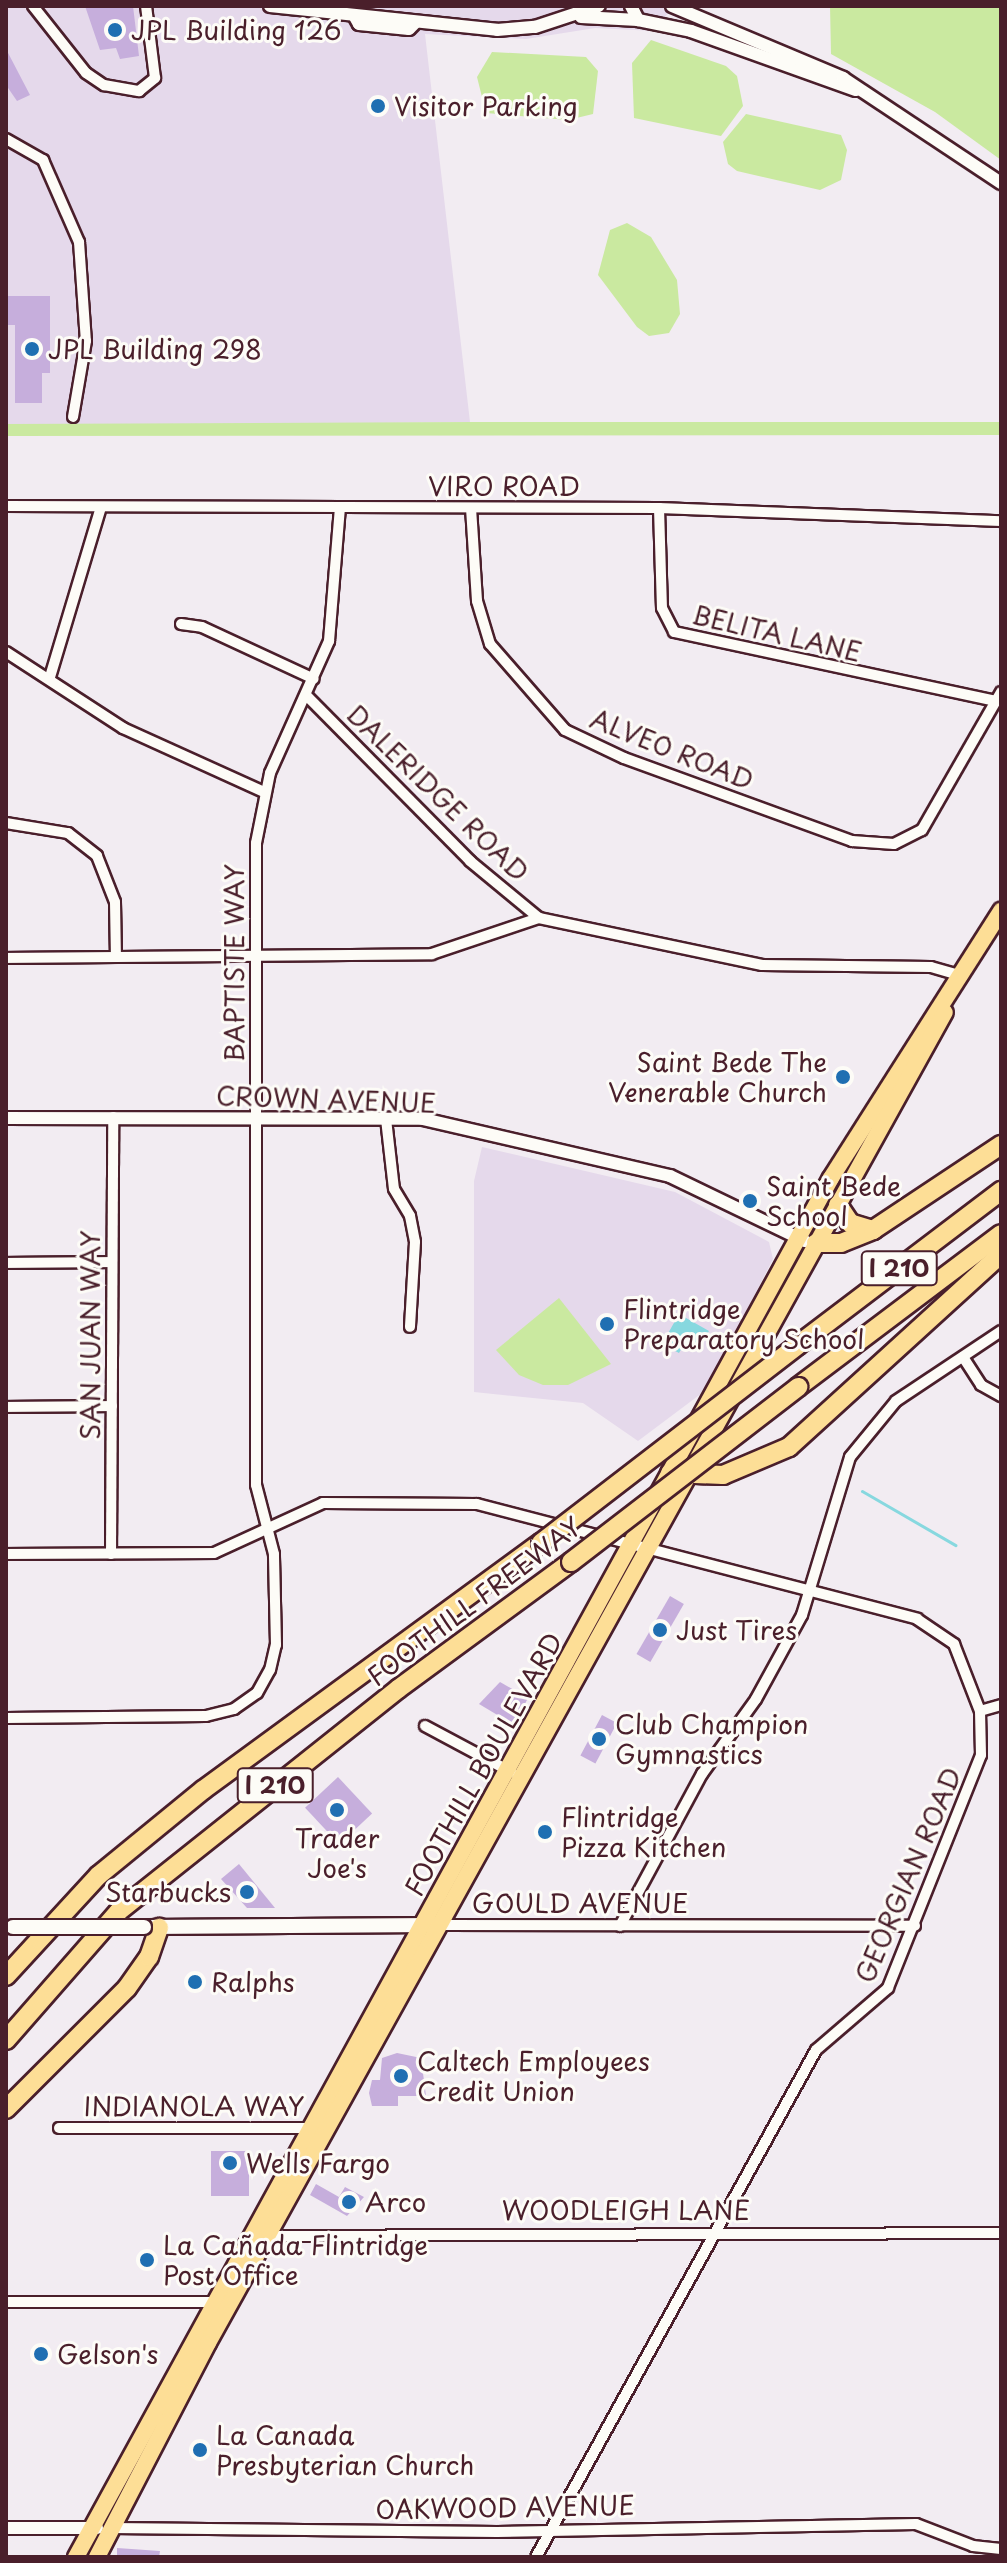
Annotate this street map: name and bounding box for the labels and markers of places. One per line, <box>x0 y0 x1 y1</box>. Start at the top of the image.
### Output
place label: JPL Building 126 <box>131 14 343 46</box>
marker: JPL Building 126 <box>106 21 124 39</box>
place label: Visitor Parking <box>394 90 580 122</box>
marker: Visitor Parking <box>369 97 387 115</box>
place label: JPL Building 298 <box>48 333 263 365</box>
marker: JPL Building 298 <box>23 340 41 358</box>
place label: Saint Bede The Venerable Church <box>607 1046 827 1108</box>
marker: Saint Bede The Venerable Church <box>834 1068 852 1086</box>
place label: Saint Bede School <box>766 1170 902 1232</box>
marker: Saint Bede School <box>741 1192 759 1210</box>
place label: Flintridge Preparatory School <box>623 1293 865 1354</box>
marker: Flintridge Preparatory School <box>598 1315 616 1333</box>
place label: Just Tires <box>676 1614 798 1646</box>
marker: Just Tires <box>651 1621 669 1639</box>
place label: Club Champion Gymnastics <box>615 1708 807 1770</box>
marker: Club Champion Gymnastics <box>590 1730 608 1748</box>
marker: Trader Joe's <box>328 1801 346 1819</box>
place label: Flintridge Pizza Kitchen <box>561 1801 726 1862</box>
place label: Trader Joe's <box>295 1822 379 1884</box>
marker: Flintridge Pizza Kitchen <box>536 1823 554 1841</box>
place label: Starbucks <box>105 1876 231 1908</box>
marker: Starbucks <box>238 1883 256 1901</box>
place label: Ralphs <box>211 1966 295 1998</box>
marker: Ralphs <box>186 1973 204 1991</box>
place label: Caltech Employees Credit Union <box>417 2045 651 2106</box>
marker: Caltech Employees Credit Union <box>392 2067 410 2085</box>
place label: Wells Fargo <box>246 2147 392 2179</box>
marker: Wells Fargo <box>221 2154 239 2172</box>
place label: Arco <box>365 2186 426 2218</box>
marker: Arco <box>340 2193 358 2211</box>
place label: La Cañada Flintridge Post Office <box>163 2229 427 2290</box>
marker: La Cañada Flintridge Post Office <box>138 2251 156 2269</box>
place label: Gelson's <box>57 2338 158 2370</box>
marker: Gelson's <box>32 2345 50 2363</box>
place label: La Canada Presbyterian Church <box>216 2419 474 2480</box>
marker: La Canada Presbyterian Church <box>191 2441 209 2459</box>

